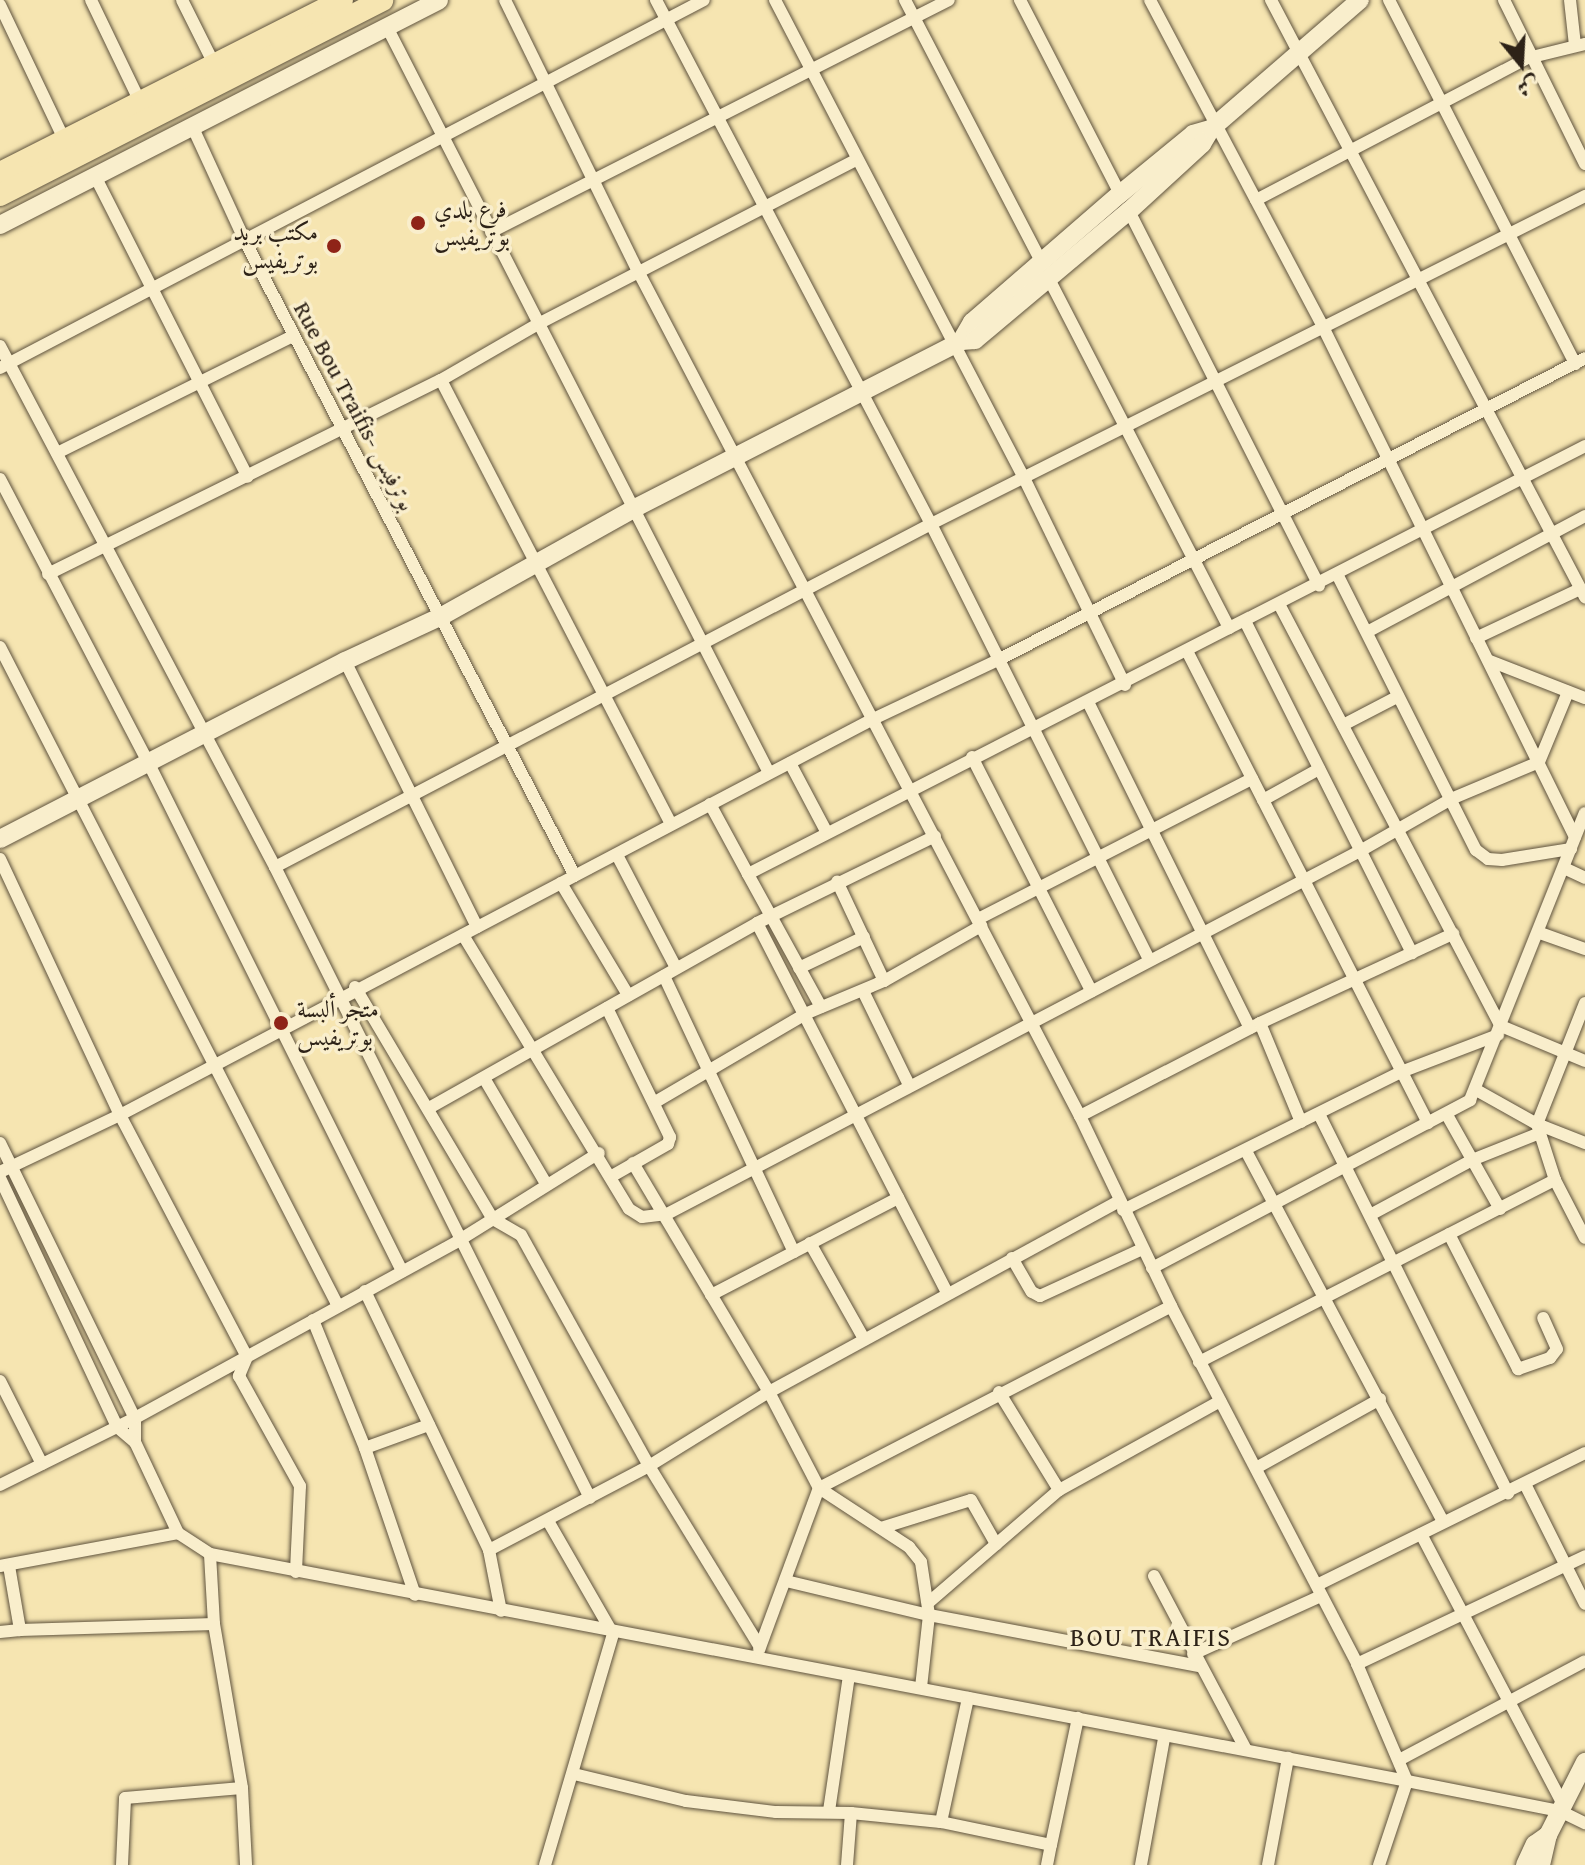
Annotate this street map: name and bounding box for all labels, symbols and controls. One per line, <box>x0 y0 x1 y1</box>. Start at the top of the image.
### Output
north arrow <box>1481 24 1561 104</box>
text: ش <box>1513 68 1544 105</box>
place label: فرع بلدي بوتريفيس <box>434 195 510 251</box>
marker: فرع بلدي بوتريفيس <box>409 214 427 232</box>
place label: مكتب بريد بوتريفيس <box>233 218 318 274</box>
marker: مكتب بريد بوتريفيس <box>325 237 343 255</box>
street label: Rue Bou Traifis- بوترفيس <box>288 297 422 515</box>
place label: متجر ألبسة بوتريفيس <box>297 995 379 1051</box>
marker: متجر ألبسة بوتريفيس <box>272 1014 290 1032</box>
district label: BOU TRAIFIS <box>1070 1621 1232 1653</box>

